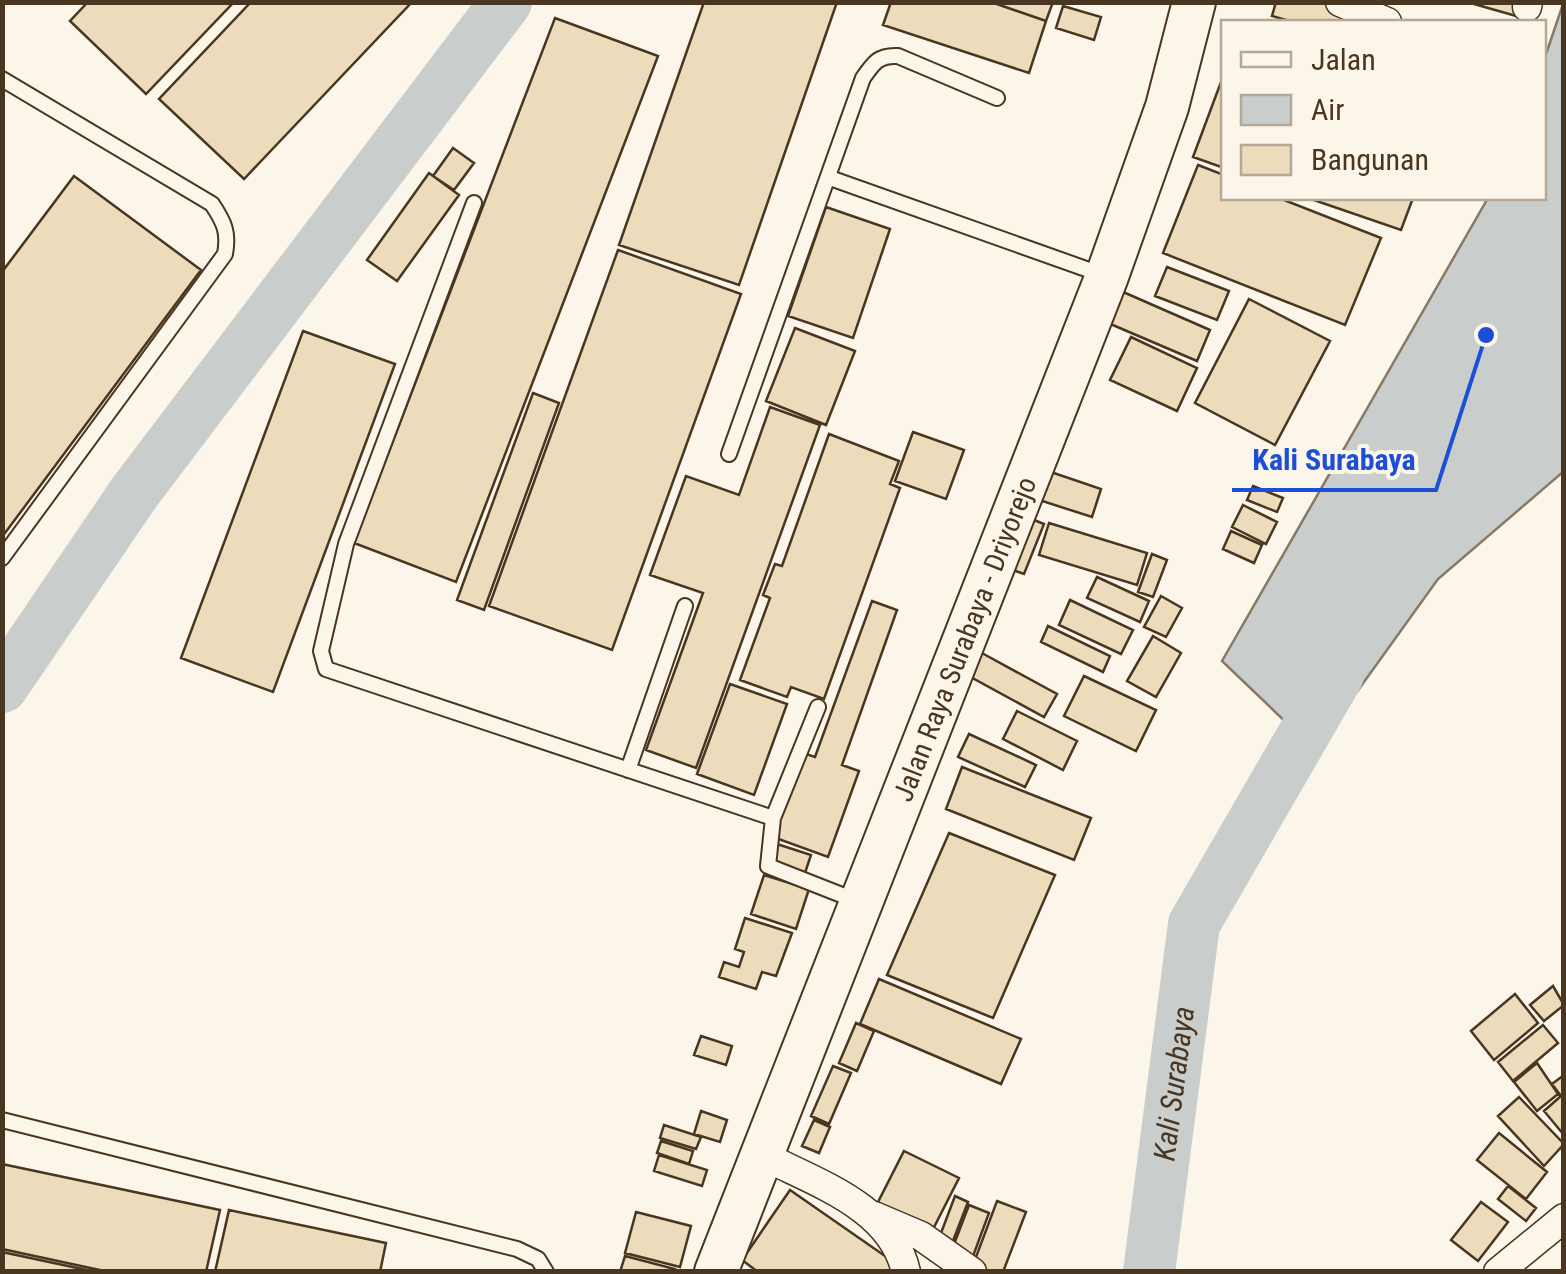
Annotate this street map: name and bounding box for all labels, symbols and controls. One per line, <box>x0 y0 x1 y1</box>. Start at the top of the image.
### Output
legend <box>1221 20 1546 200</box>
text: Jalan <box>1311 42 1376 77</box>
text: Air <box>1311 92 1344 127</box>
text: Bangunan <box>1311 142 1429 177</box>
callout: Kali Surabaya <box>1232 430 1436 490</box>
text: Kali Surabaya <box>1252 442 1416 477</box>
street label: Jalan Raya Surabaya - Driyorejo <box>886 472 1043 806</box>
water label: Kali Surabaya <box>1146 1004 1201 1163</box>

